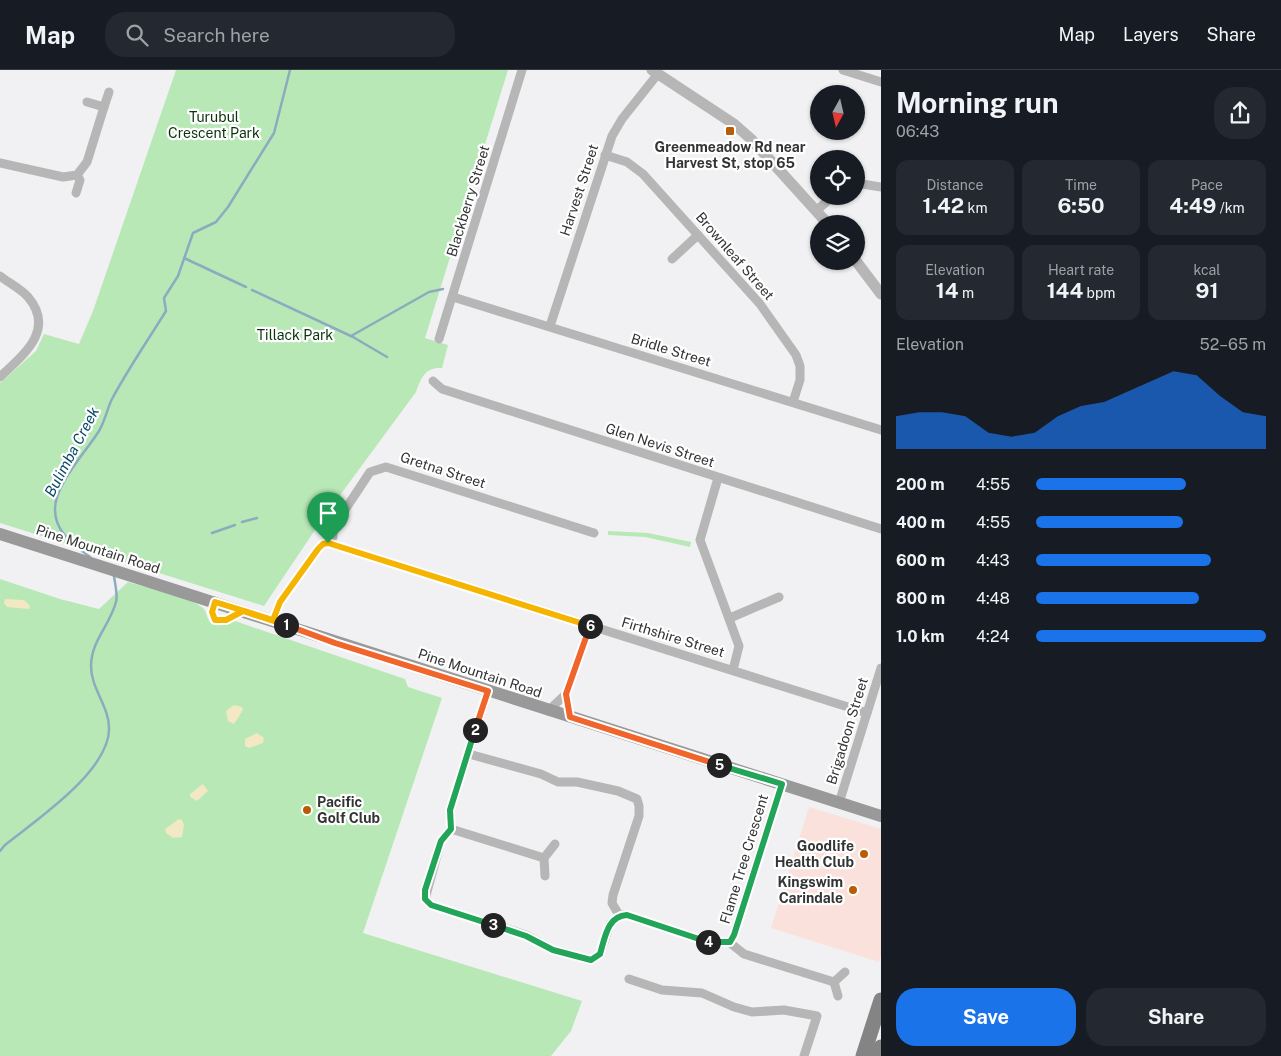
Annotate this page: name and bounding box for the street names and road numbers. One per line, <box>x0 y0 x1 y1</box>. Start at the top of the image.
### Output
street label: Harvest Street <box>557 142 601 238</box>
street label: Blackberry Street <box>443 143 493 259</box>
street label: Brownleaf Street <box>693 209 777 303</box>
street label: Bridle Street <box>629 330 713 370</box>
street label: Glen Nevis Street <box>603 420 717 470</box>
street label: Gretna Street <box>398 449 488 491</box>
street label: Pine Mountain Road <box>34 521 162 577</box>
street label: Firthshire Street <box>620 614 726 660</box>
street label: Pine Mountain Road <box>416 645 544 701</box>
street label: Brigadoon Street <box>823 676 871 786</box>
street label: Flame Tree Crescent <box>717 792 771 926</box>

